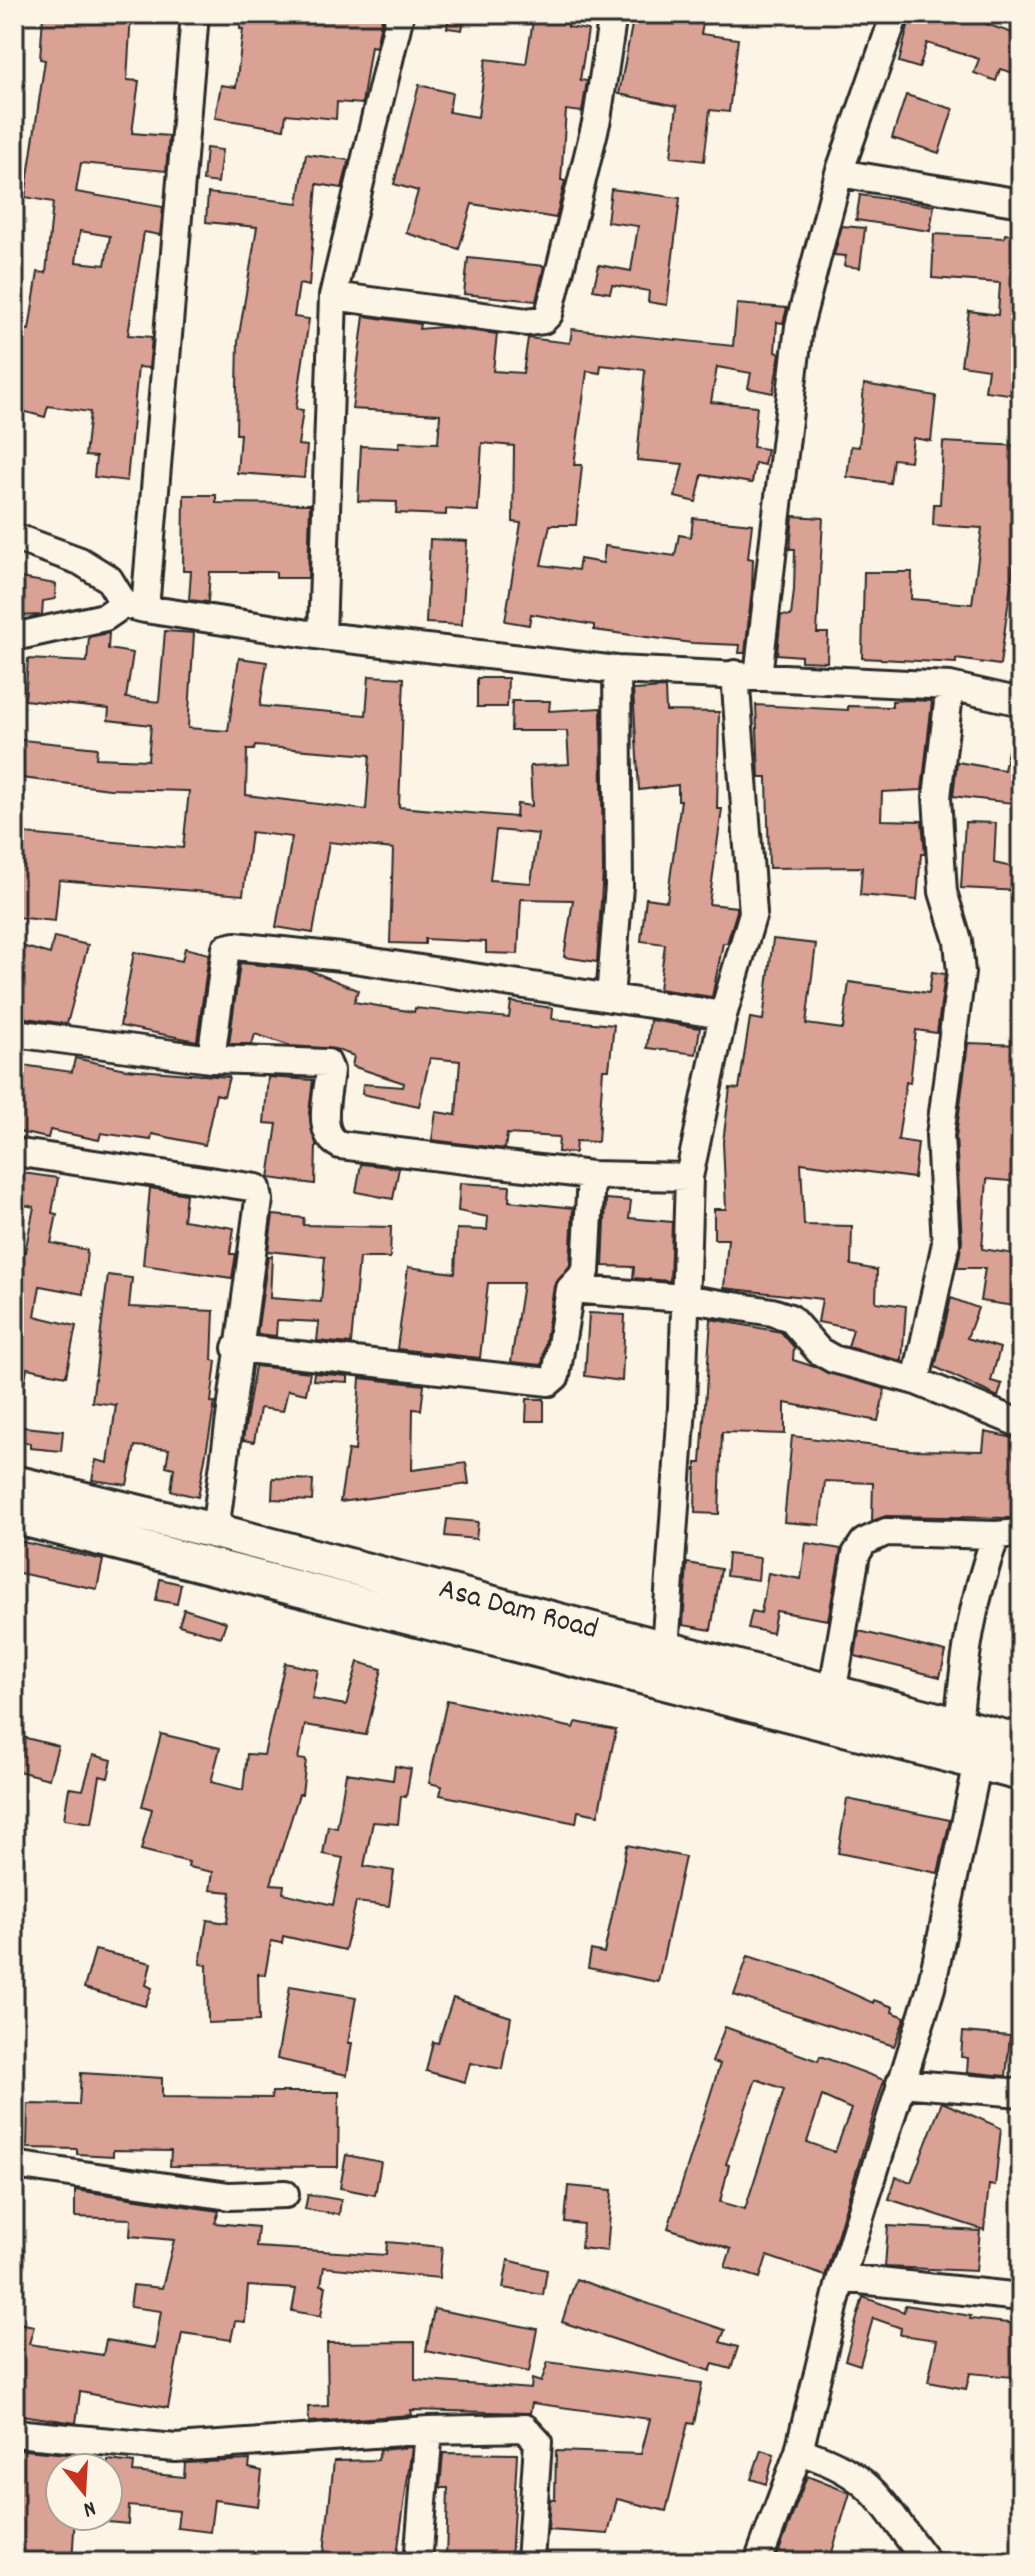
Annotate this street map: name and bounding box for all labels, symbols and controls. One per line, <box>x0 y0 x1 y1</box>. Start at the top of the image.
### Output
street label: Asa Dam Road <box>434 1569 602 1653</box>
north arrow <box>44 2452 124 2532</box>
text: N <box>79 2491 99 2524</box>

